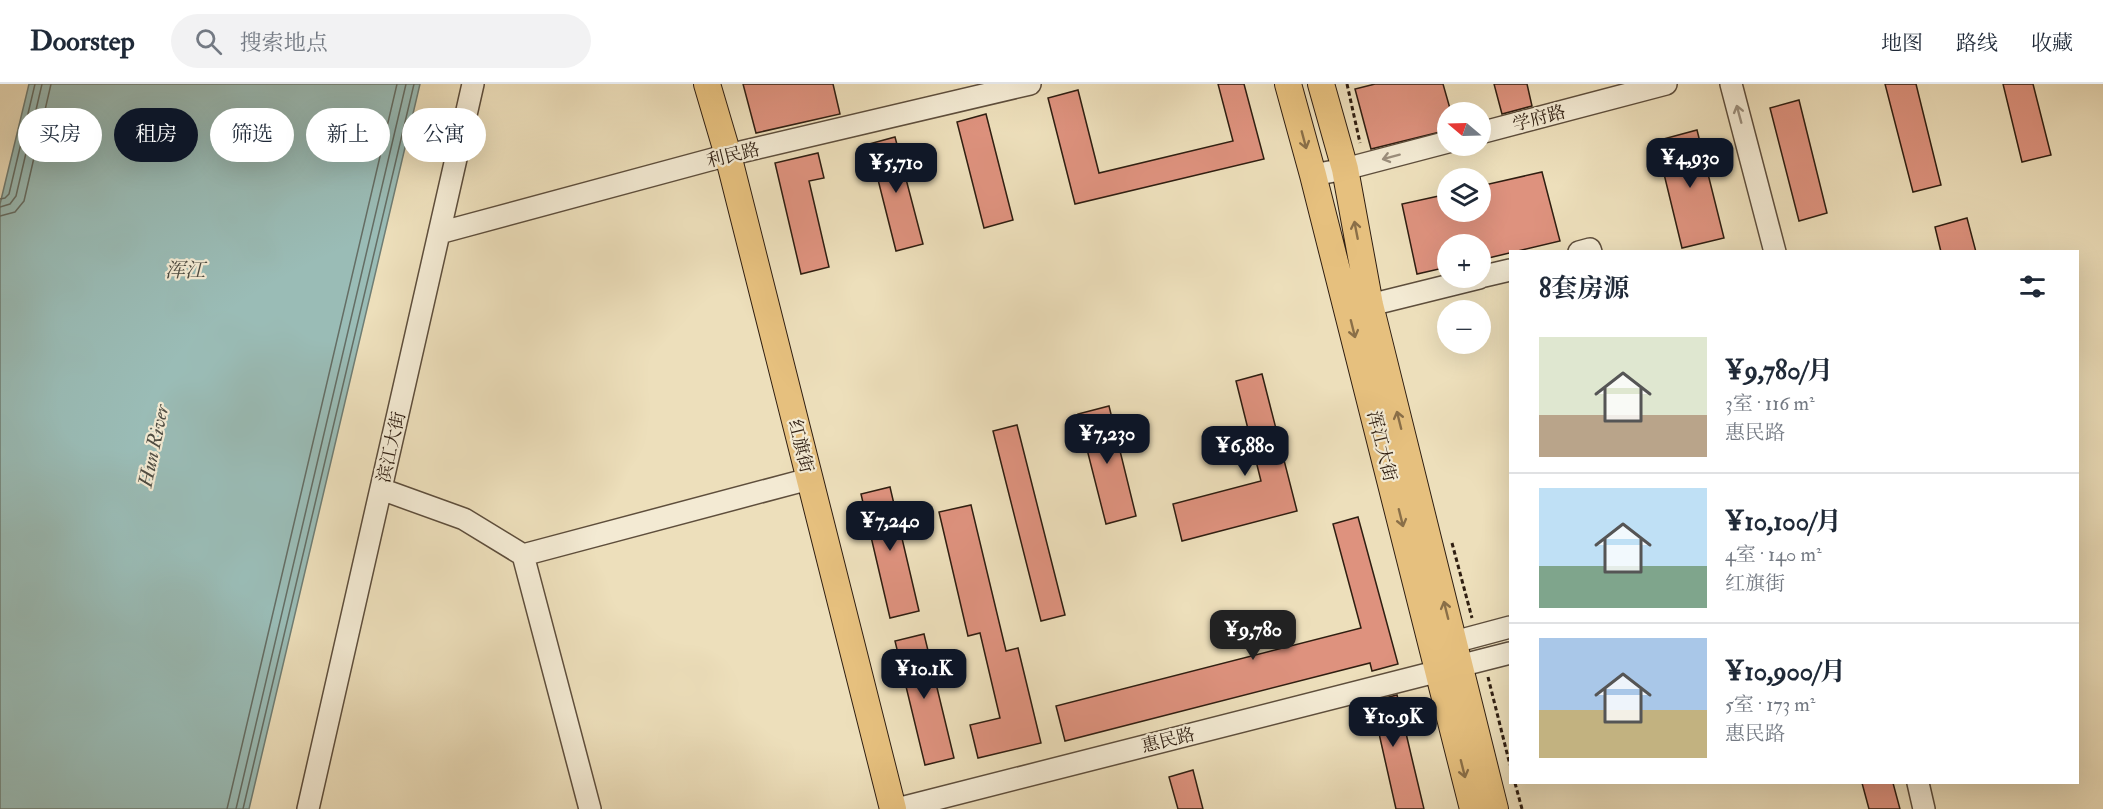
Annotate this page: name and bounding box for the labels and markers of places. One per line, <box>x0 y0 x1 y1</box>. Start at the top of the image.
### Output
pin: ¥4,930 <box>1641 138 1739 189</box>
pin: ¥5,710 <box>847 143 945 194</box>
pin: ¥7,230 <box>1058 414 1156 465</box>
pin: ¥6,880 <box>1196 426 1294 477</box>
pin: ¥7,240 <box>841 501 939 552</box>
pin: ¥9,780 <box>1204 610 1302 661</box>
pin: ¥10.1K <box>875 649 973 700</box>
pin: ¥10.9K <box>1344 697 1442 748</box>

